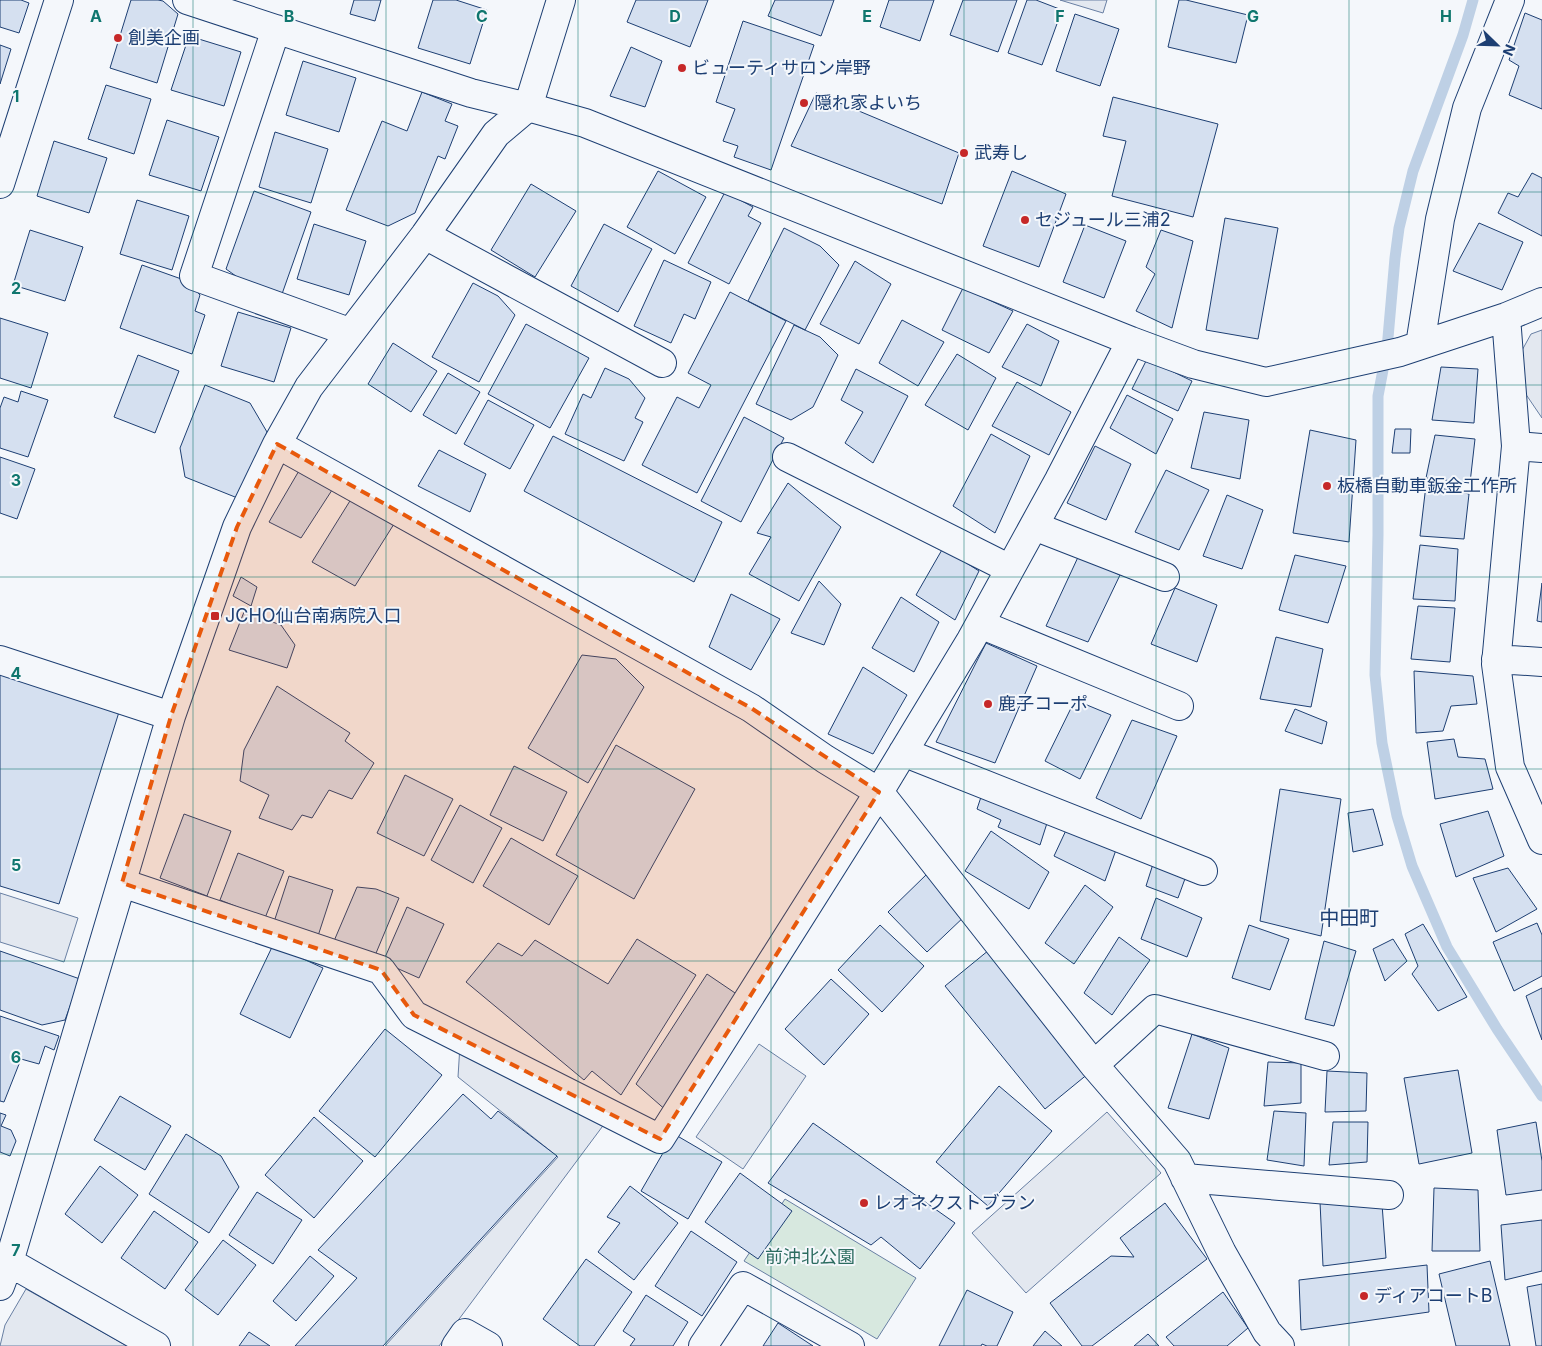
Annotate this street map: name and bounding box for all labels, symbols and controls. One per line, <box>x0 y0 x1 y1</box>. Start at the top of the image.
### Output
text: A <box>90 6 102 26</box>
text: B <box>284 6 294 26</box>
text: C <box>476 6 488 26</box>
text: D <box>669 6 681 26</box>
text: E <box>862 6 872 26</box>
text: F <box>1055 6 1065 26</box>
text: G <box>1247 6 1259 26</box>
text: H <box>1440 6 1452 26</box>
north arrow <box>1472 20 1522 70</box>
place label: 創美企画 <box>128 27 200 48</box>
marker: 創美企画 <box>112 32 124 44</box>
text: N <box>1500 42 1519 59</box>
place label: ビューティサロン岸野 <box>692 57 871 78</box>
marker: ビューティサロン岸野 <box>676 62 688 74</box>
text: 1 <box>13 86 19 106</box>
place label: 隠れ家よいち <box>814 92 922 113</box>
marker: 隠れ家よいち <box>798 97 810 109</box>
place label: 武寿し <box>974 142 1028 163</box>
marker: 武寿し <box>958 147 970 159</box>
place label: セジュール三浦2 <box>1035 209 1171 230</box>
marker: セジュール三浦2 <box>1019 214 1031 226</box>
text: 2 <box>11 278 21 298</box>
text: 3 <box>11 470 21 490</box>
place label: 板橋自動車鈑金工作所 <box>1337 475 1517 496</box>
marker: 板橋自動車鈑金工作所 <box>1321 480 1333 492</box>
place label: JCHO仙台南病院入口 <box>225 605 402 626</box>
marker: JCHO仙台南病院入口 <box>209 610 221 622</box>
text: 4 <box>11 663 22 683</box>
place label: 鹿子コーポ <box>998 693 1088 714</box>
marker: 鹿子コーポ <box>982 698 994 710</box>
text: 5 <box>11 855 21 875</box>
district label: 中田町 <box>1319 906 1379 930</box>
text: 6 <box>11 1047 21 1067</box>
place label: レオネクストブラン <box>874 1192 1035 1213</box>
marker: レオネクストブラン <box>858 1197 870 1209</box>
text: 7 <box>11 1240 21 1260</box>
park label: 前沖北公園 <box>765 1246 855 1267</box>
place label: ディアコートB <box>1374 1285 1493 1306</box>
marker: ディアコートB <box>1358 1290 1370 1302</box>

